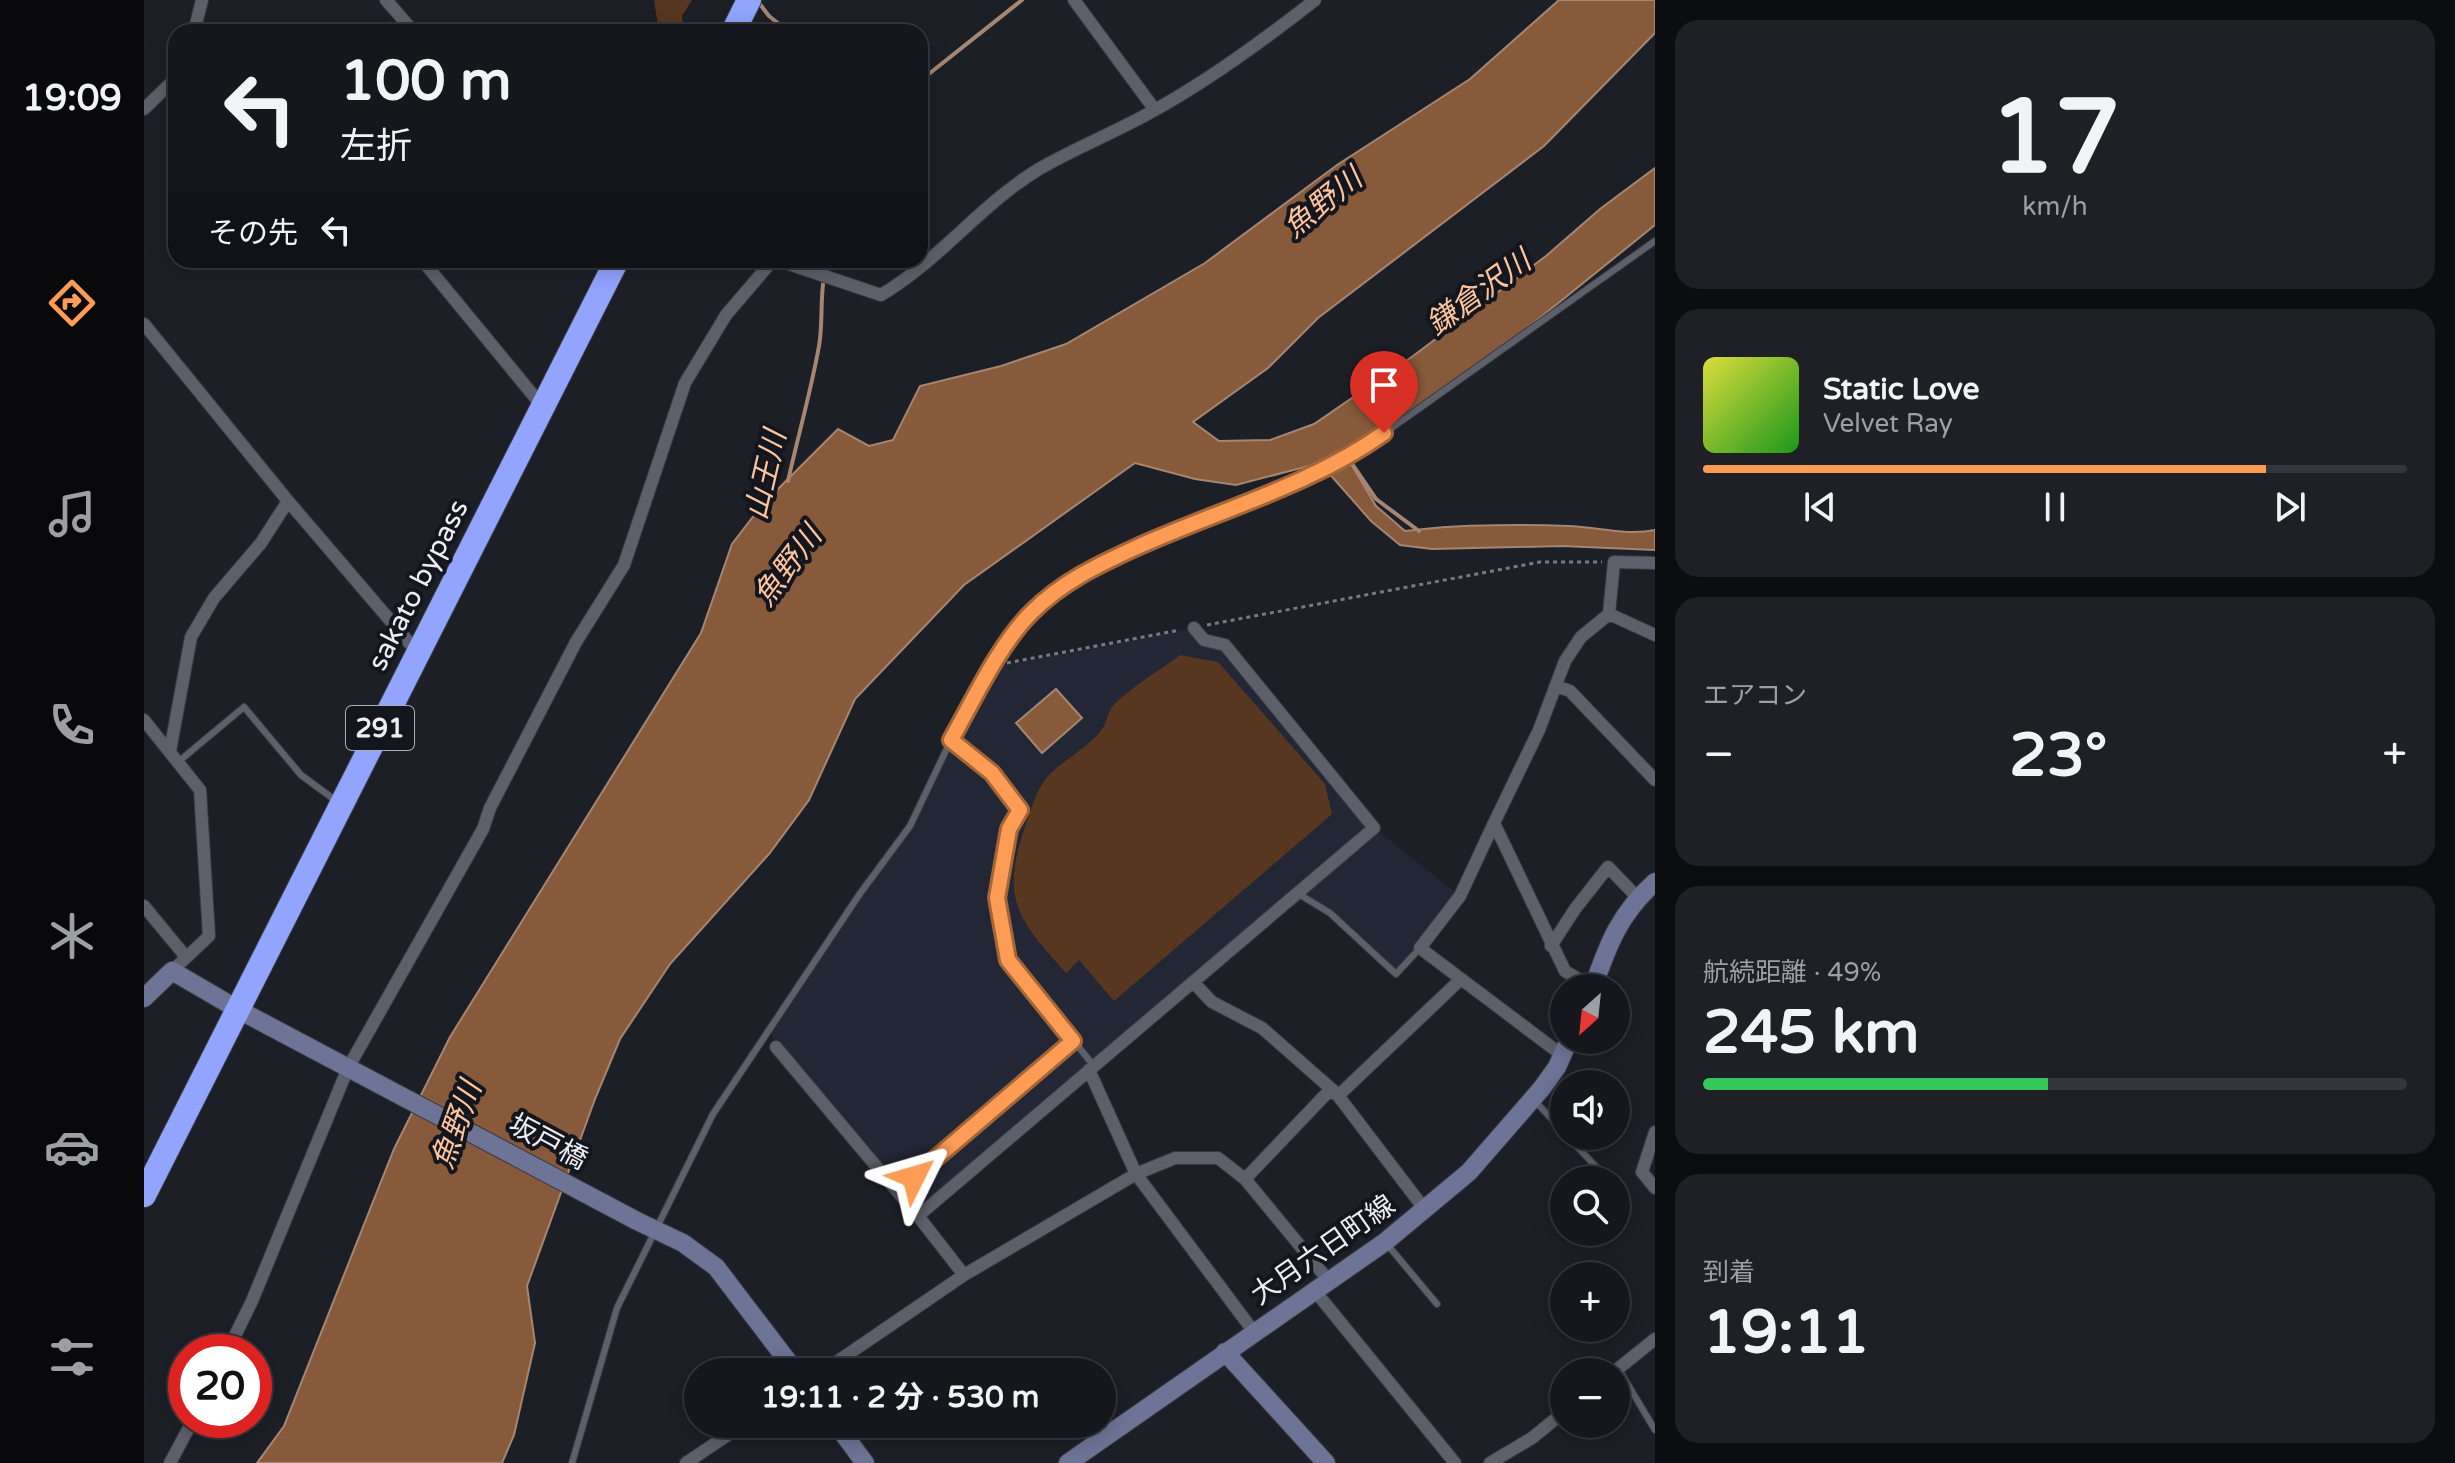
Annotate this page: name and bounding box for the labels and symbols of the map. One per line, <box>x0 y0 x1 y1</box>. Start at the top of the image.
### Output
water label: 魚野川 <box>1276 158 1372 246</box>
water label: 鎌倉沢川 <box>1420 241 1541 343</box>
pin <box>1350 351 1418 433</box>
water label: 山王川 <box>738 424 795 523</box>
street label: sakato bypass <box>360 494 476 676</box>
water label: 魚野川 <box>746 517 832 613</box>
road number: 291 <box>346 706 414 750</box>
north arrow <box>1550 974 1630 1054</box>
water label: 魚野川 <box>424 1074 491 1174</box>
street label: 坂戸橋 <box>503 1107 593 1177</box>
position arrow <box>872 1135 956 1219</box>
street label: 大月六日町線 <box>1244 1188 1402 1312</box>
speed limit sign: 20 <box>168 1334 272 1438</box>

